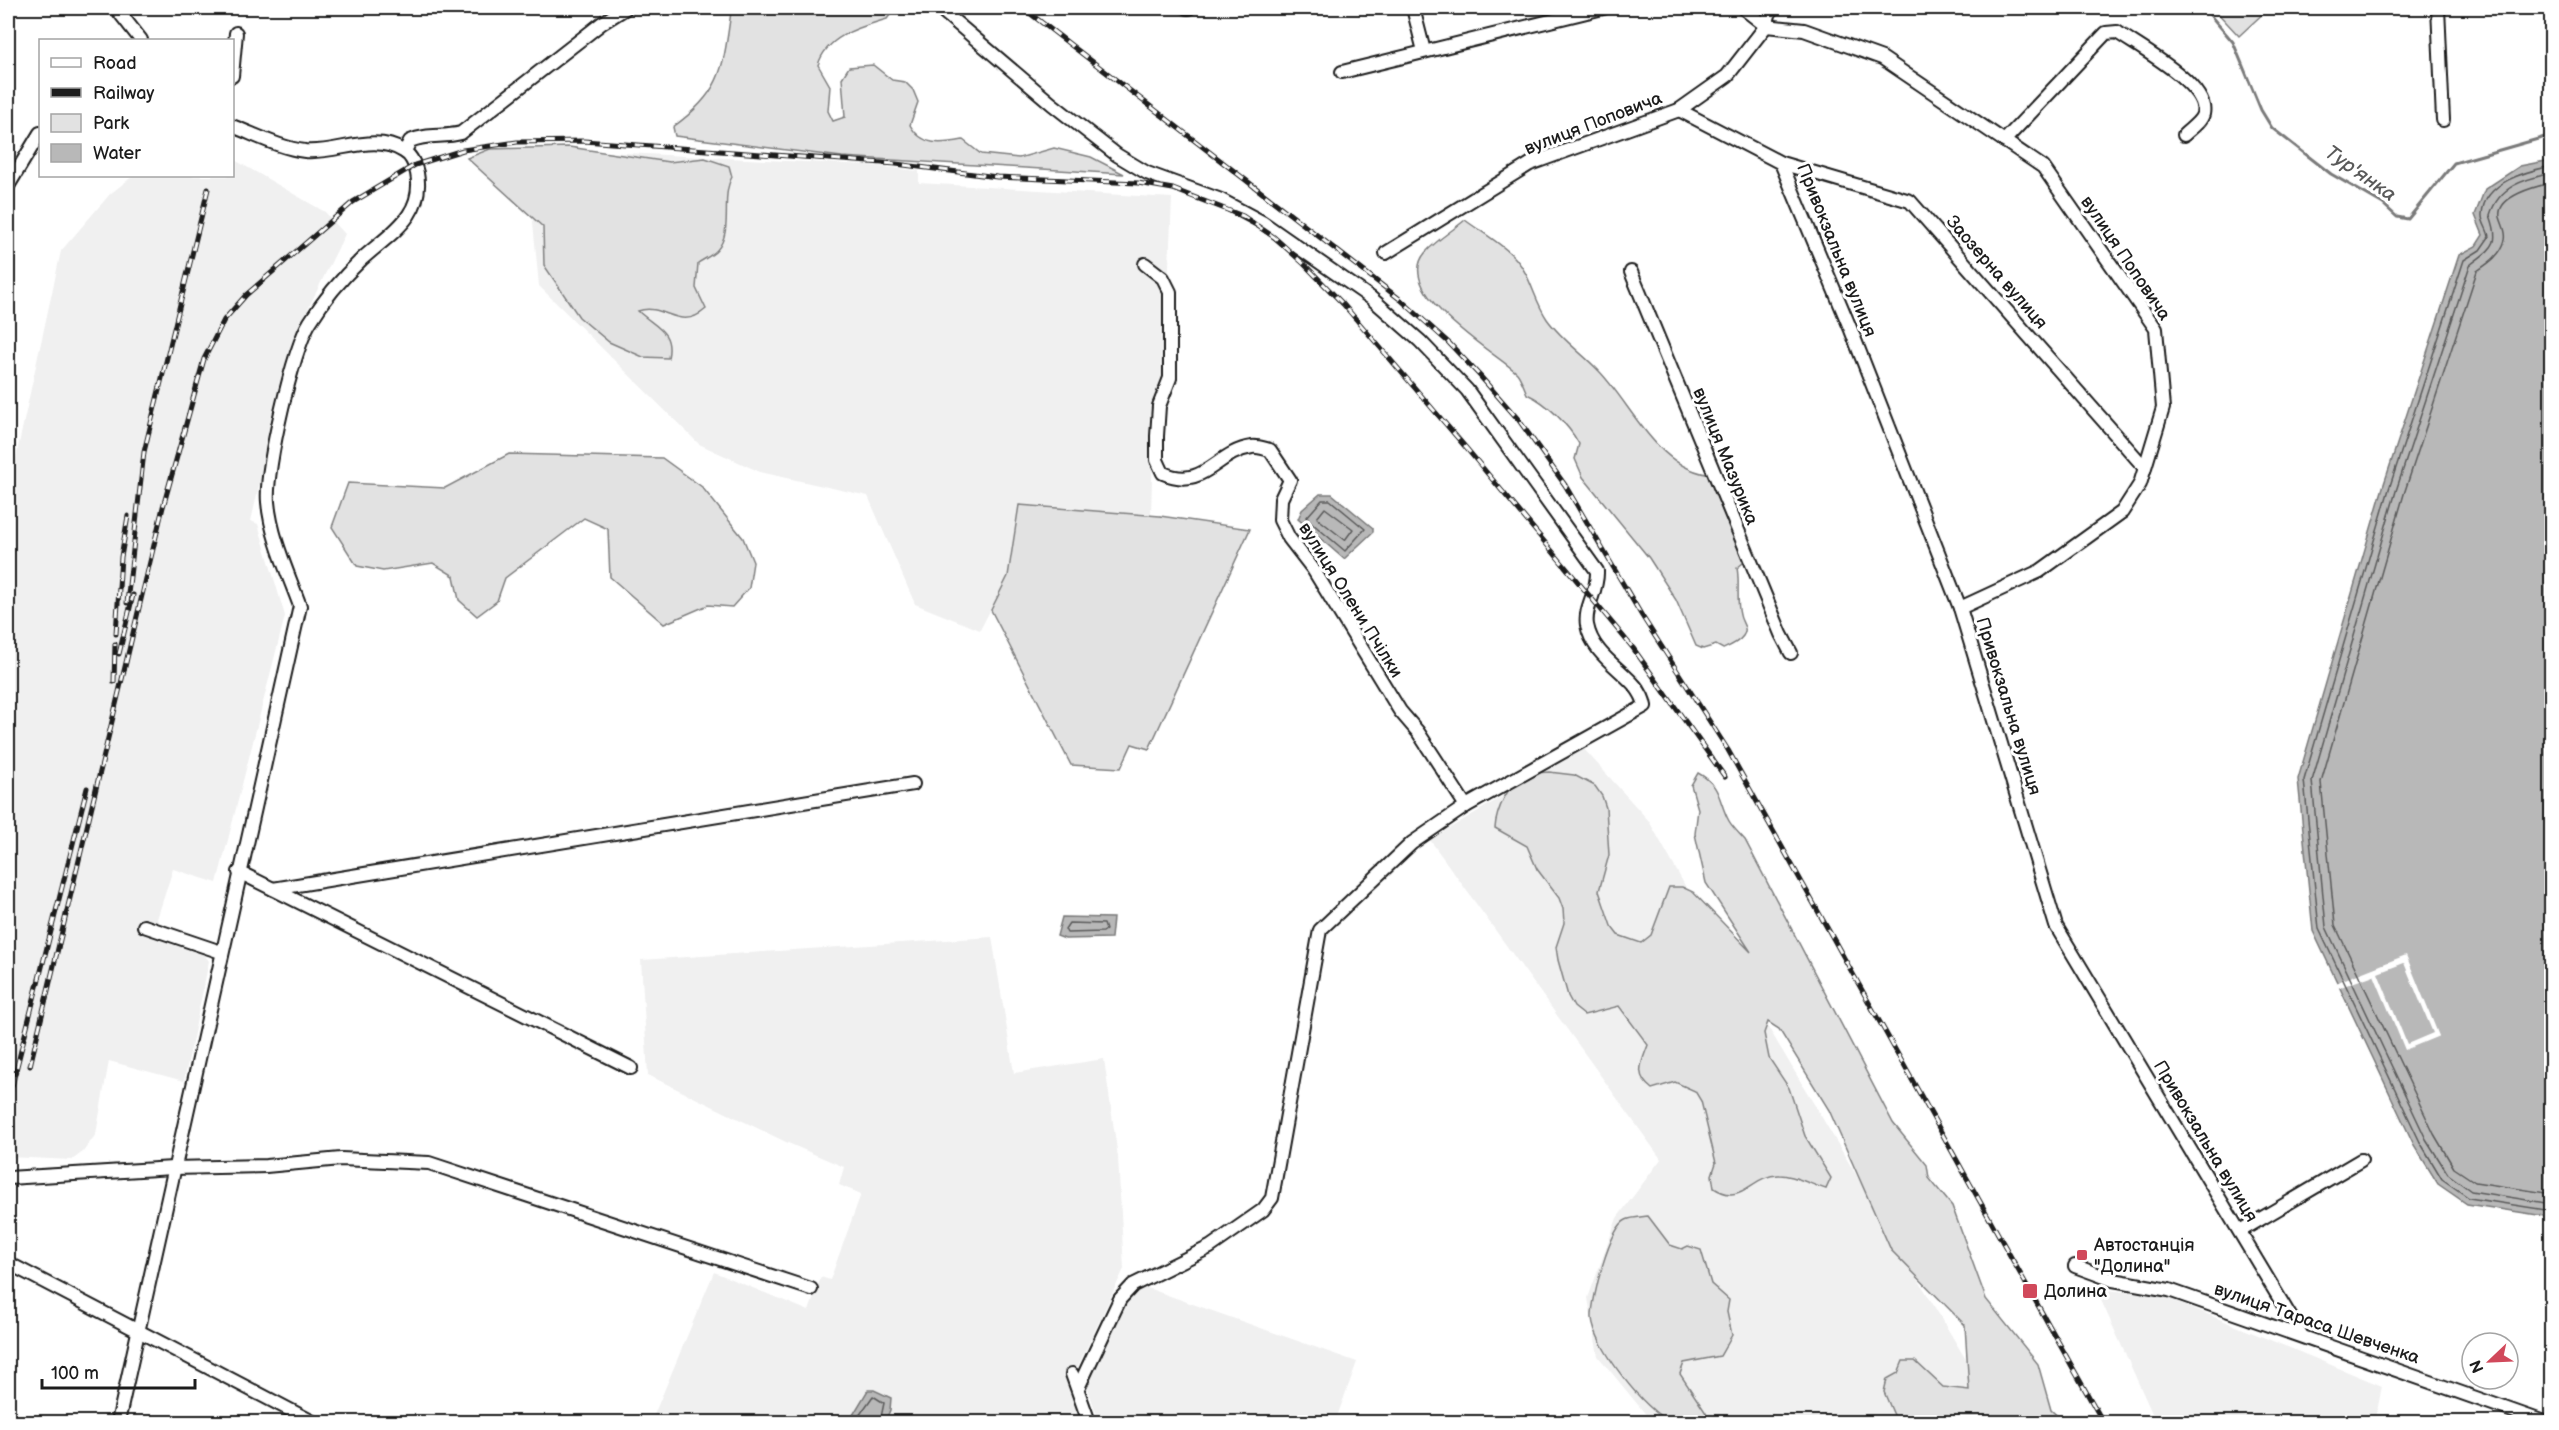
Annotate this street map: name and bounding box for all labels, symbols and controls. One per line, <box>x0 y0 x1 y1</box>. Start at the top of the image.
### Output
legend <box>39 39 234 177</box>
text: Road <box>93 53 137 74</box>
text: Railway <box>93 83 155 104</box>
street label: вулиця Поповича <box>1521 87 1665 159</box>
text: Park <box>93 113 129 134</box>
water label: Тур'янка <box>2320 141 2401 207</box>
text: Water <box>93 143 141 164</box>
street label: Привокзальна вулиця <box>1792 161 1881 340</box>
street label: вулиця Поповича <box>2076 192 2175 325</box>
street label: Заозерна вулиця <box>1942 211 2052 333</box>
street label: вулиця Мазурика <box>1688 384 1763 528</box>
street label: вулиця Олени Пчілки <box>1294 519 1407 682</box>
street label: Привокзальна вулиця <box>1971 615 2046 798</box>
street label: Привокзальна вулиця <box>2149 1057 2262 1226</box>
place label: Автостанція "Долина" <box>2093 1235 2194 1277</box>
marker: Автостанція "Долина" <box>2075 1248 2089 1262</box>
street label: вулиця Тараса Шевченка <box>2211 1278 2423 1369</box>
place label: Долина <box>2044 1281 2107 1302</box>
marker: Долина <box>2021 1282 2039 1300</box>
north arrow <box>2460 1331 2520 1391</box>
scale bar <box>42 1352 195 1390</box>
text: N <box>2466 1357 2489 1376</box>
text: 100 m <box>51 1363 99 1384</box>

